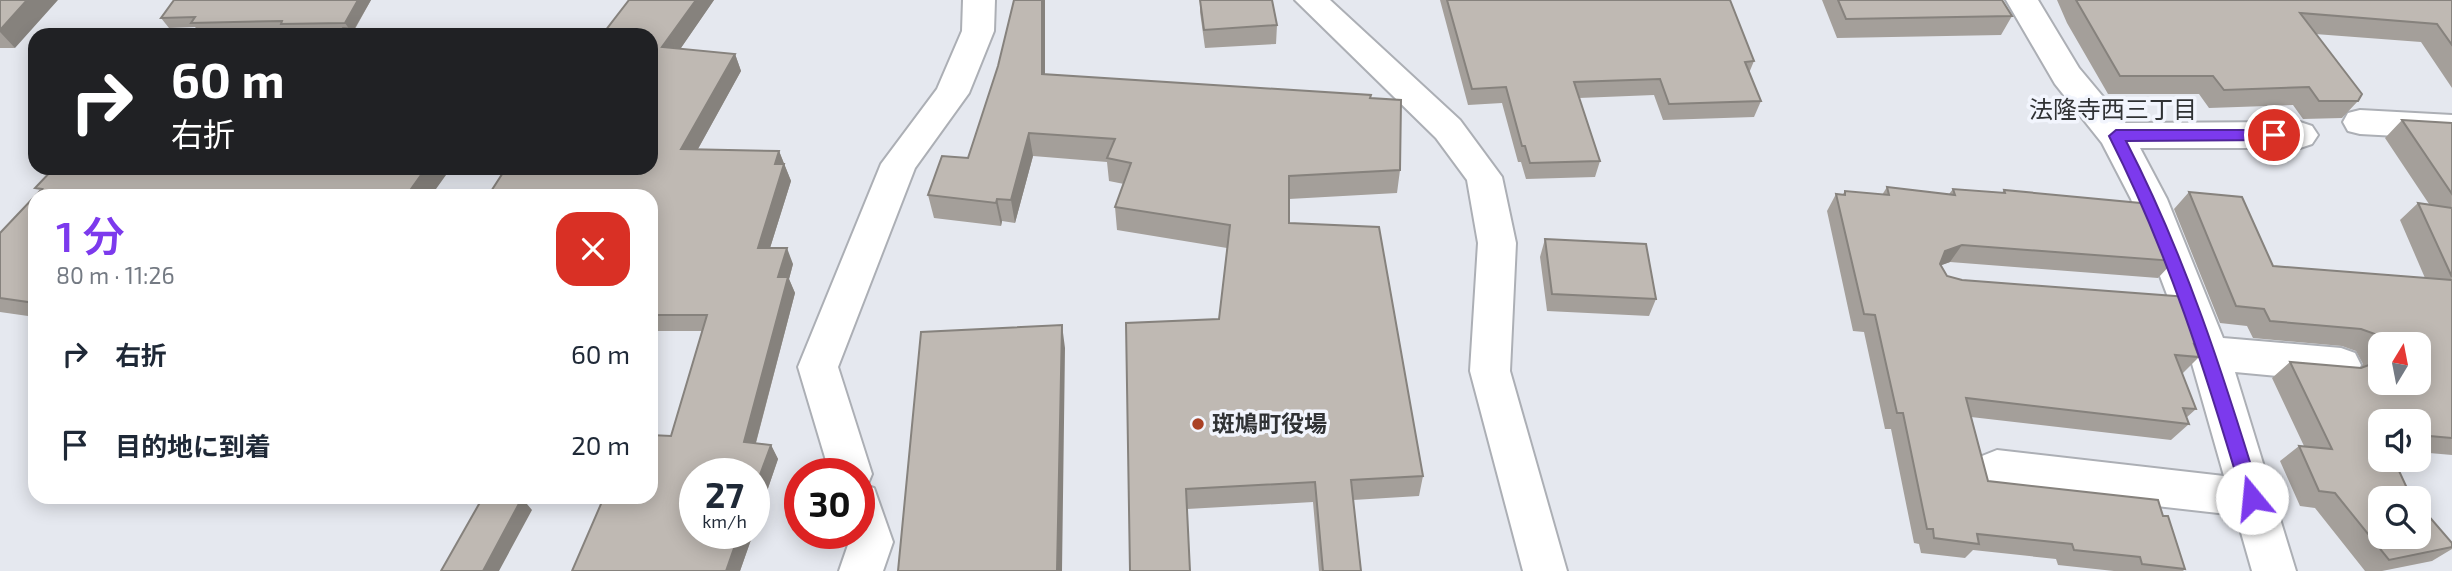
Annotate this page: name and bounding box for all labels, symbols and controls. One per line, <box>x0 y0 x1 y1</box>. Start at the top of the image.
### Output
text: 60 m <box>171 49 285 108</box>
icon: right <box>56 56 147 147</box>
district label: 法隆寺西三丁目 <box>2029 94 2197 123</box>
pin <box>2244 105 2304 165</box>
text: 右折 <box>171 114 235 152</box>
icon: arrive <box>2255 116 2293 154</box>
text: 1 分 <box>56 210 125 260</box>
button: close <box>556 212 630 286</box>
text: 80 m · 11:26 <box>56 261 175 289</box>
north arrow <box>2368 332 2431 396</box>
map controls <box>2368 332 2431 549</box>
icon: right <box>56 335 94 373</box>
text: 60 m <box>571 338 630 369</box>
text: 右折 <box>115 339 167 370</box>
place label: 斑鳩町役場 <box>1212 409 1327 437</box>
button: sound <box>2368 409 2431 472</box>
marker: 斑鳩町役場 <box>1190 416 1206 432</box>
icon: arrive <box>56 426 94 464</box>
text: 20 m <box>571 429 630 460</box>
text: 目的地に到着 <box>115 430 271 461</box>
speed limit sign: 30 <box>784 458 875 549</box>
position arrow <box>2215 461 2289 535</box>
text: 27 <box>705 473 744 515</box>
button: search <box>2368 486 2431 549</box>
text: km/h <box>702 510 747 532</box>

